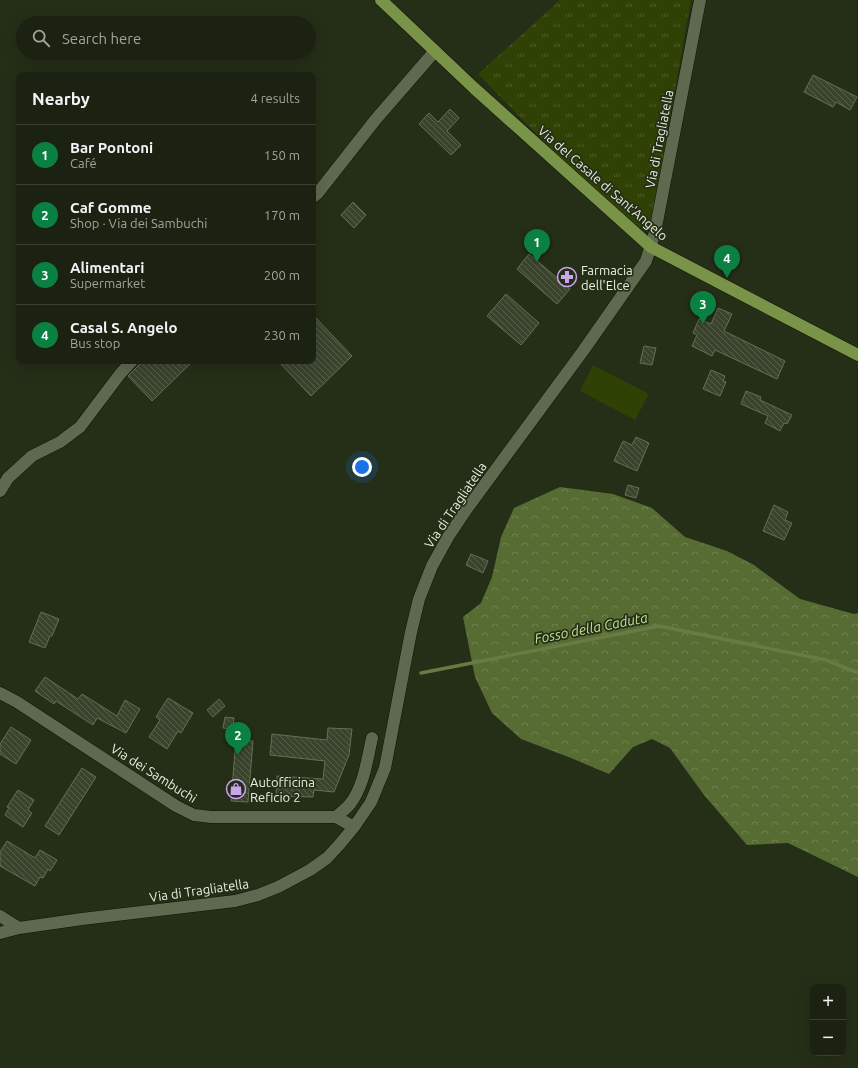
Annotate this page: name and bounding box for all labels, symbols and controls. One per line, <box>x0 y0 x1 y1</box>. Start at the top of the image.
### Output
search box <box>16 16 316 60</box>
icon: search <box>30 27 52 49</box>
text: Search here <box>62 30 141 47</box>
text: Nearby <box>32 89 90 108</box>
street label: Via di Tragliatella <box>643 89 675 189</box>
text: 4 results <box>250 91 300 105</box>
street label: Via del Casale di Sant'Angelo <box>535 123 671 243</box>
text: Bar Pontoni <box>70 139 153 156</box>
text: 1 <box>41 148 49 162</box>
text: 150 m <box>264 148 300 162</box>
text: Café <box>70 156 97 170</box>
text: Caf Gomme <box>70 199 152 216</box>
text: 2 <box>41 208 49 222</box>
text: 170 m <box>264 208 300 222</box>
text: Shop · Via dei Sambuchi <box>70 216 207 230</box>
pin: 1 <box>524 229 550 262</box>
pin: 4 <box>714 245 740 278</box>
text: Alimentari <box>70 259 144 276</box>
place label: Farmacia dell'Elce <box>581 263 633 292</box>
pharmacy icon: Farmacia dell'Elce <box>556 266 578 288</box>
text: 3 <box>41 268 49 282</box>
text: 200 m <box>264 268 300 282</box>
text: Supermarket <box>70 276 145 290</box>
pin: 3 <box>690 291 716 324</box>
text: Casal S. Angelo <box>70 319 177 336</box>
text: 4 <box>41 328 49 342</box>
text: 230 m <box>264 328 300 342</box>
text: Bus stop <box>70 336 120 350</box>
your location <box>352 457 372 477</box>
street label: Via di Tragliatella <box>421 460 489 550</box>
water label: Fosso della Caduta <box>533 609 649 647</box>
pin: 2 <box>225 722 251 755</box>
street label: Via dei Sambuchi <box>108 741 200 805</box>
place label: Autofficina Reficio 2 <box>250 775 315 804</box>
shop icon: Autofficina Reficio 2 <box>225 778 247 800</box>
street label: Via di Tragliatella <box>148 876 250 904</box>
map controls <box>810 984 846 1056</box>
button: + <box>810 984 846 1020</box>
button: − <box>810 1020 846 1056</box>

